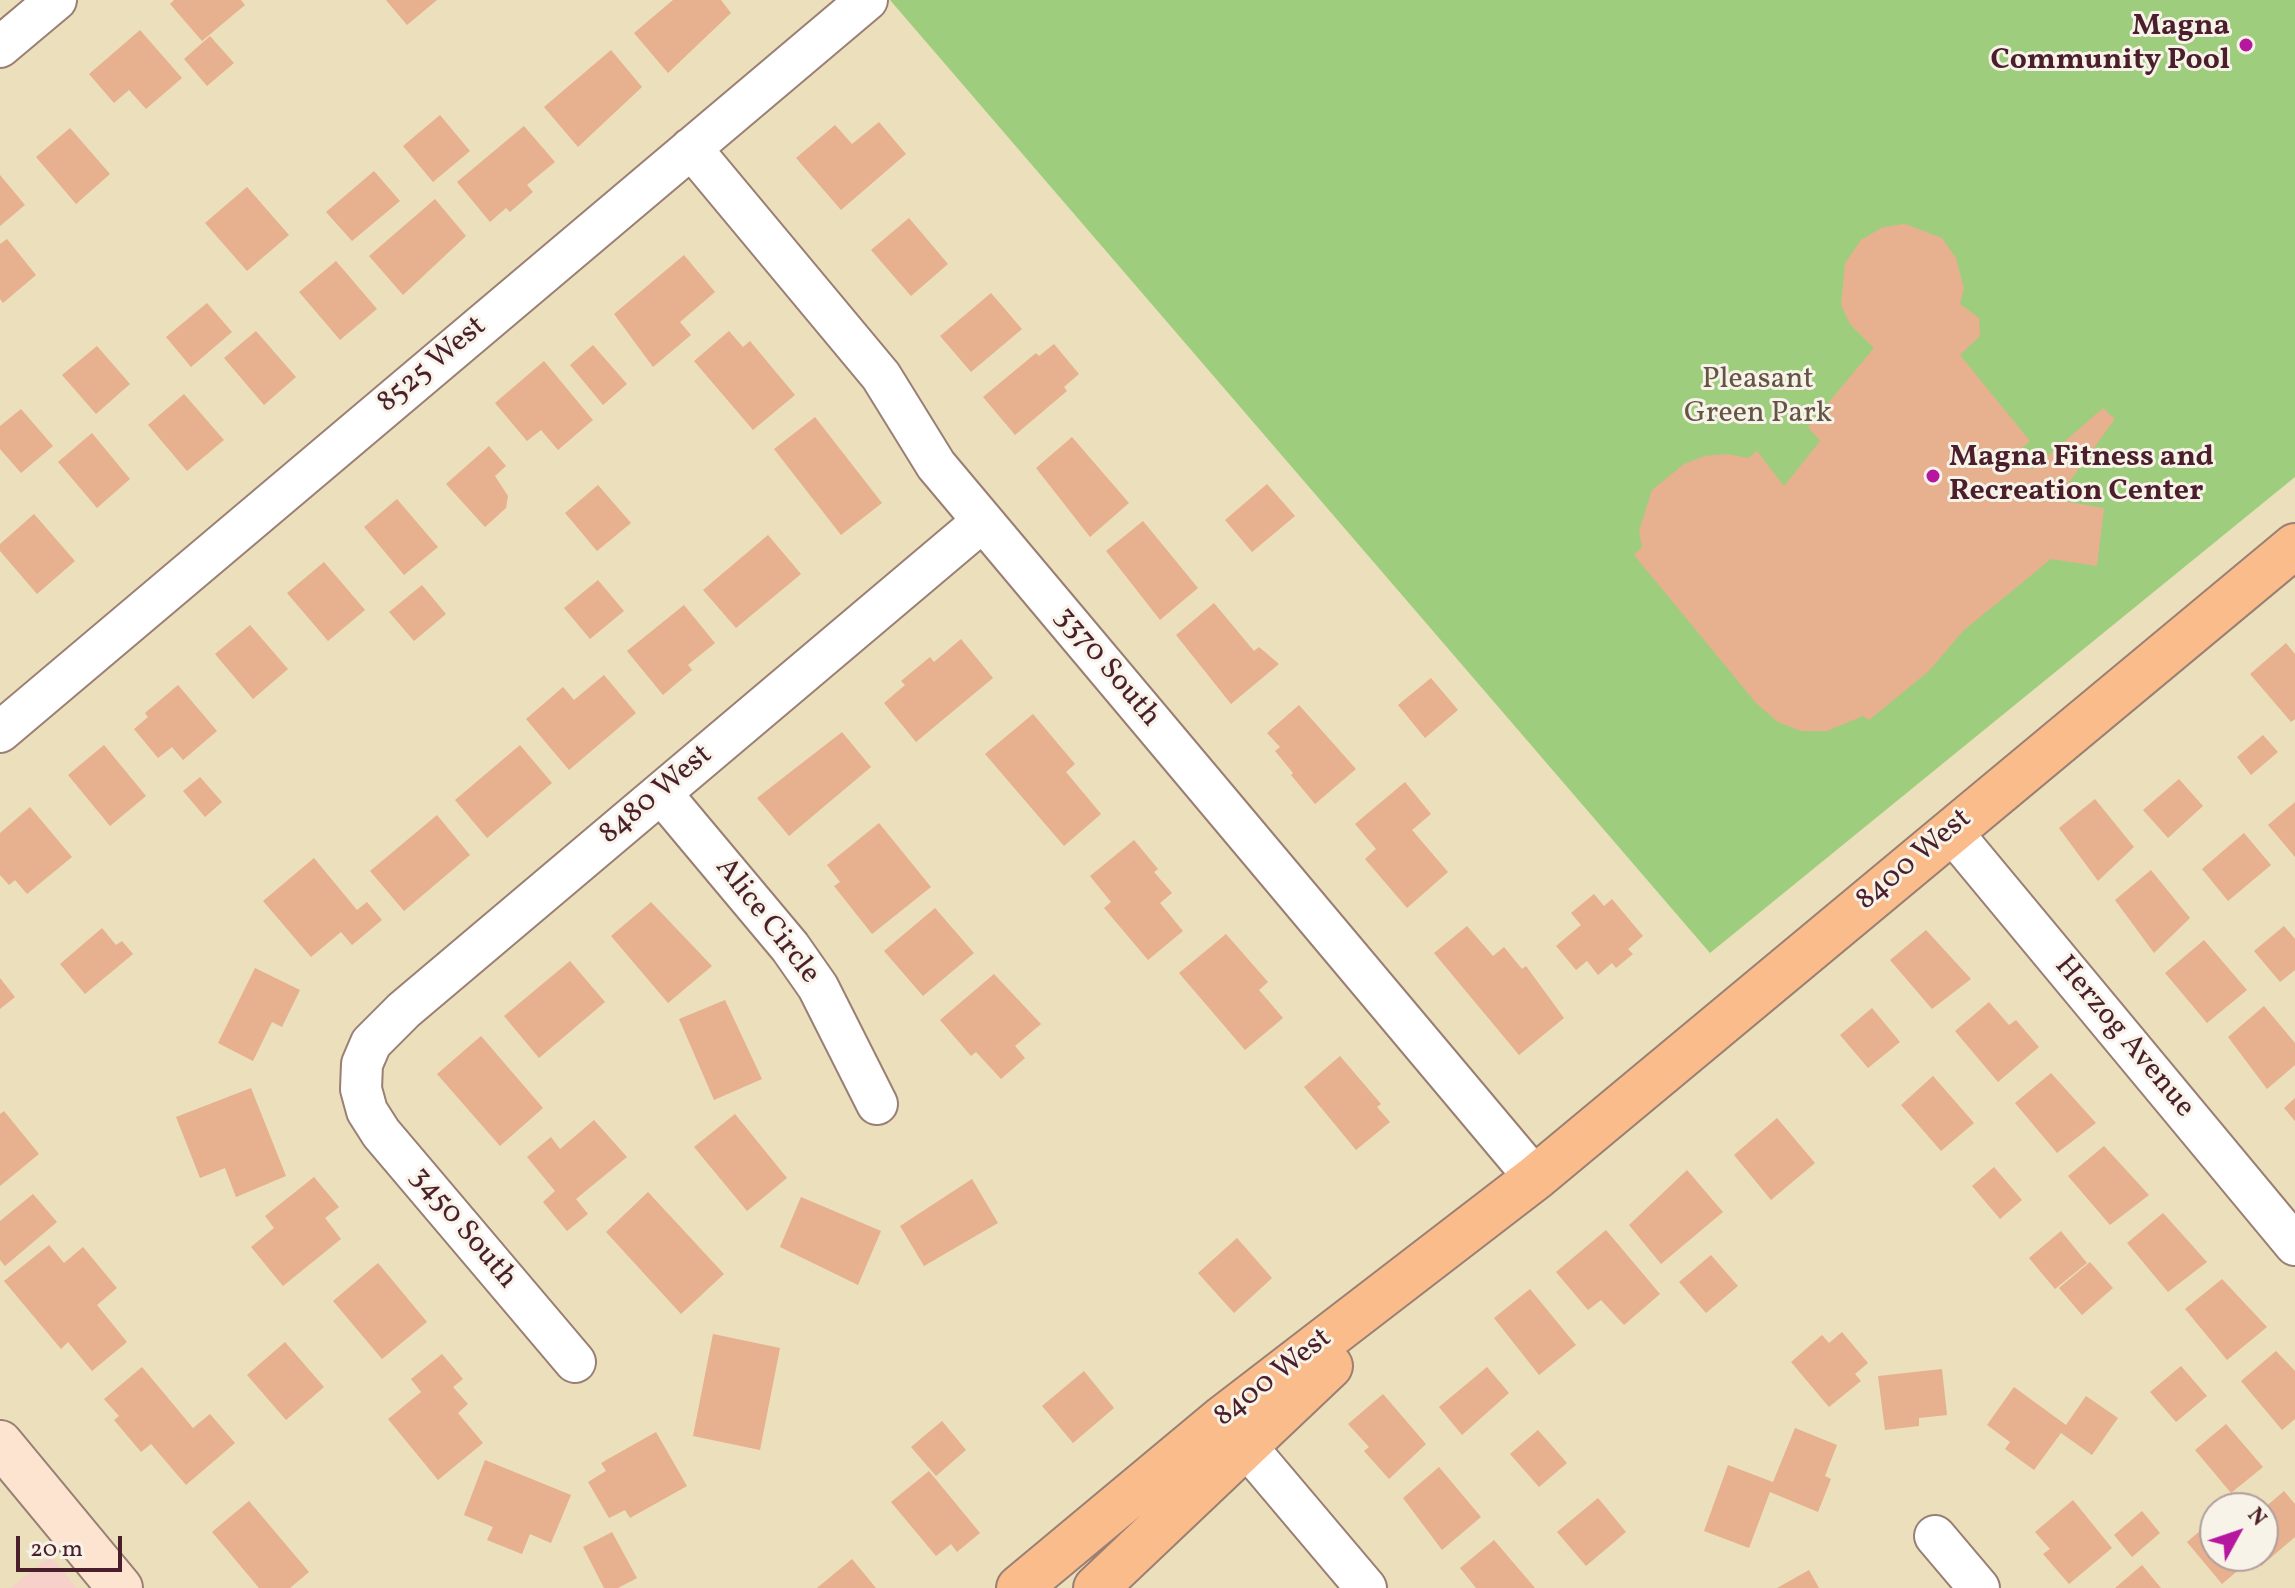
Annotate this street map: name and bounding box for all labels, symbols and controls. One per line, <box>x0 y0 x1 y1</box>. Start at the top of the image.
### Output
place label: Magna Community Pool <box>1990 10 2230 80</box>
marker: Magna Community Pool <box>2237 36 2255 54</box>
street label: 8525 West <box>371 310 495 422</box>
park label: Pleasant Green Park <box>1684 363 1832 434</box>
place label: Magna Fitness and Recreation Center <box>1949 441 2214 512</box>
marker: Magna Fitness and Recreation Center <box>1924 467 1942 485</box>
street label: 3370 South <box>1045 601 1167 735</box>
street label: 8480 West <box>593 738 721 854</box>
street label: 8400 West <box>1850 802 1980 920</box>
street label: Alice Circle <box>706 852 826 992</box>
street label: Herzog Avenue <box>2045 950 2201 1126</box>
street label: 3450 South <box>401 1161 523 1297</box>
street label: 8400 West <box>1208 1322 1340 1436</box>
north arrow <box>2199 1492 2279 1572</box>
text: N <box>2239 1501 2273 1534</box>
scale bar <box>20 1520 126 1570</box>
text: 20 m <box>30 1533 83 1567</box>

